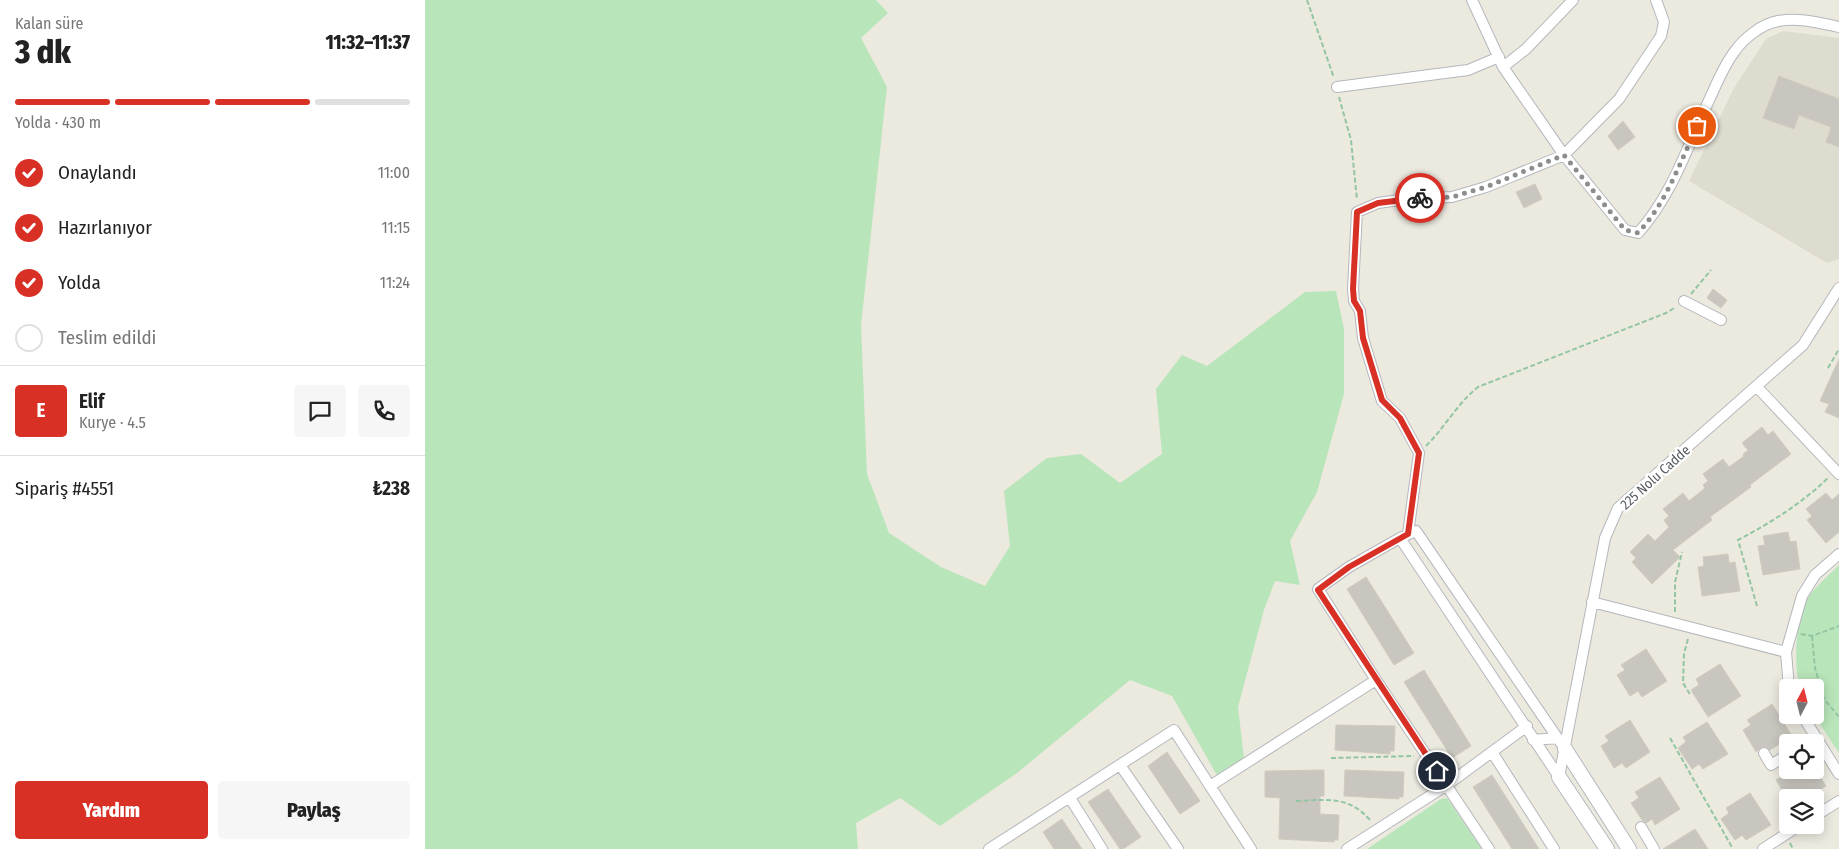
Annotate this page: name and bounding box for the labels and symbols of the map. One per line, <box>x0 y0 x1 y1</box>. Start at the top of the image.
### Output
pin <box>1676 105 1718 147</box>
courier <box>1395 173 1445 223</box>
street label: 225 Nolu Cadde <box>1617 442 1694 513</box>
north arrow <box>1779 679 1824 724</box>
pin <box>1416 750 1458 792</box>

